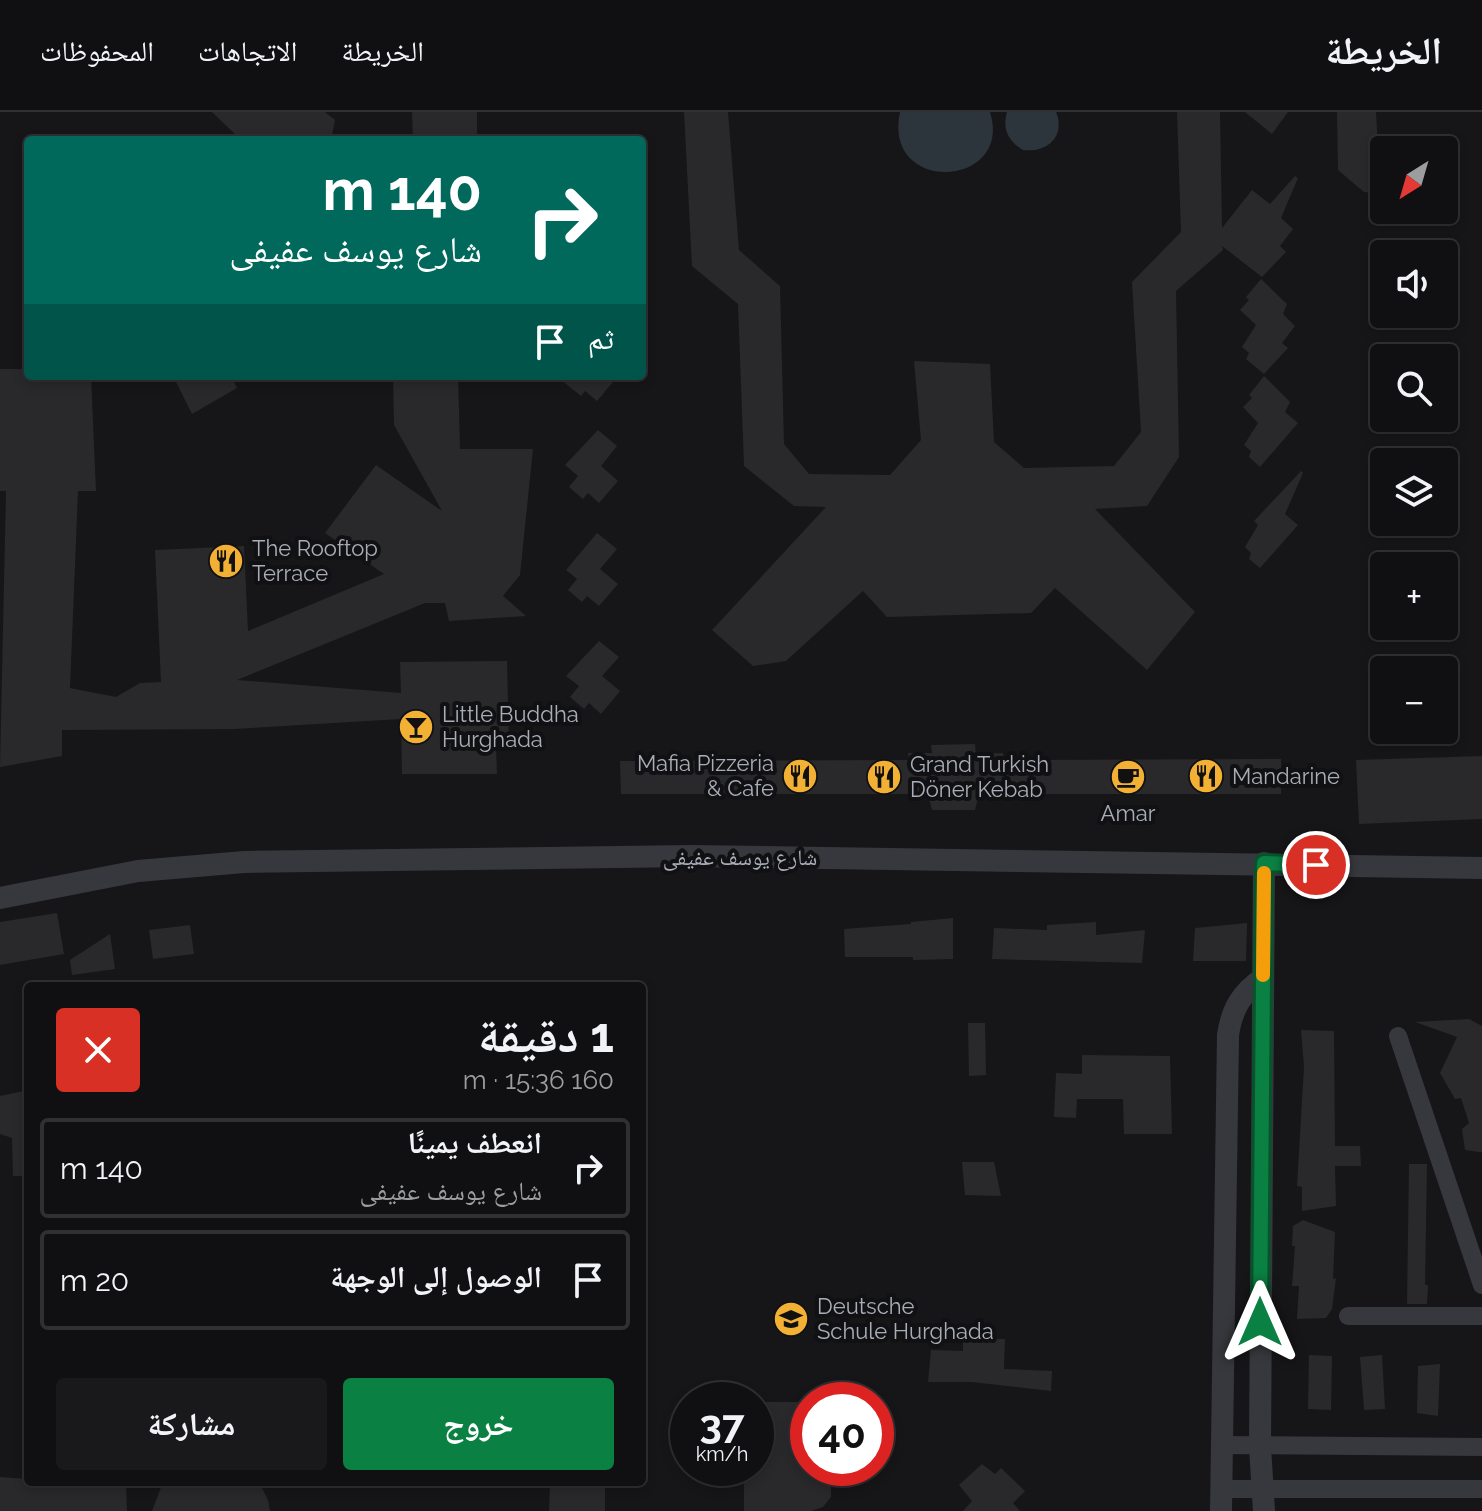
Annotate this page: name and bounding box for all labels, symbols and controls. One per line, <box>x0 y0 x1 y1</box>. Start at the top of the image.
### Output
text: الخريطة <box>1325 28 1442 73</box>
text: المحفوظات <box>40 35 154 68</box>
text: الاتجاهات <box>198 35 297 68</box>
text: الخريطة <box>341 35 424 68</box>
north arrow <box>1370 136 1458 224</box>
map controls <box>1370 136 1458 744</box>
text: 140 m <box>322 157 482 223</box>
icon: right <box>510 168 614 272</box>
text: شارع يوسف عفيفى <box>229 228 482 270</box>
button: sound <box>1370 240 1458 328</box>
icon: arrive <box>528 320 572 364</box>
text: ثم <box>588 321 614 356</box>
button: search <box>1370 344 1458 432</box>
button: layers <box>1370 448 1458 536</box>
place label: The Rooftop Terrace <box>252 535 378 586</box>
restaurant icon: The Rooftop Terrace <box>207 542 245 580</box>
button: + <box>1370 552 1458 640</box>
button: − <box>1370 656 1458 744</box>
place label: Little Buddha Hurghada <box>442 701 579 752</box>
bar icon: Little Buddha Hurghada <box>397 708 435 746</box>
place label: Mafia Pizzeria & Cafe <box>637 750 774 801</box>
place label: Grand Turkish Döner Kebab <box>910 751 1049 802</box>
restaurant icon: Mafia Pizzeria & Cafe <box>781 757 819 795</box>
restaurant icon: Mandarine <box>1187 757 1225 795</box>
restaurant icon: Grand Turkish Döner Kebab <box>865 758 903 796</box>
cafe icon: Amar <box>1109 758 1147 796</box>
place label: Mandarine <box>1232 763 1340 789</box>
place label: Amar <box>1101 800 1156 826</box>
pin <box>1282 831 1350 899</box>
icon: arrive <box>1294 843 1338 887</box>
street label: شارع يوسف عفيفى <box>663 844 817 871</box>
text: 1 دقيقة <box>478 1007 614 1063</box>
button: close <box>56 1008 140 1092</box>
text: 160 m · 15:36 <box>463 1065 614 1095</box>
text: انعطف يمينًا <box>408 1125 542 1160</box>
icon: right <box>566 1146 610 1190</box>
text: 140 m <box>60 1151 143 1186</box>
text: شارع يوسف عفيفى <box>359 1176 542 1206</box>
icon: arrive <box>566 1258 610 1302</box>
text: الوصول إلى الوجهة <box>330 1259 542 1294</box>
text: 20 m <box>60 1263 129 1298</box>
position arrow <box>1218 1280 1302 1364</box>
place label: Deutsche Schule Hurghada <box>817 1293 994 1344</box>
school or university icon: Deutsche Schule Hurghada <box>772 1300 810 1338</box>
button: مشاركة <box>56 1378 327 1470</box>
button: خروج <box>343 1378 614 1470</box>
speed limit sign: 40 <box>790 1382 894 1486</box>
text: 37 <box>700 1400 744 1447</box>
text: km/h <box>696 1442 748 1466</box>

